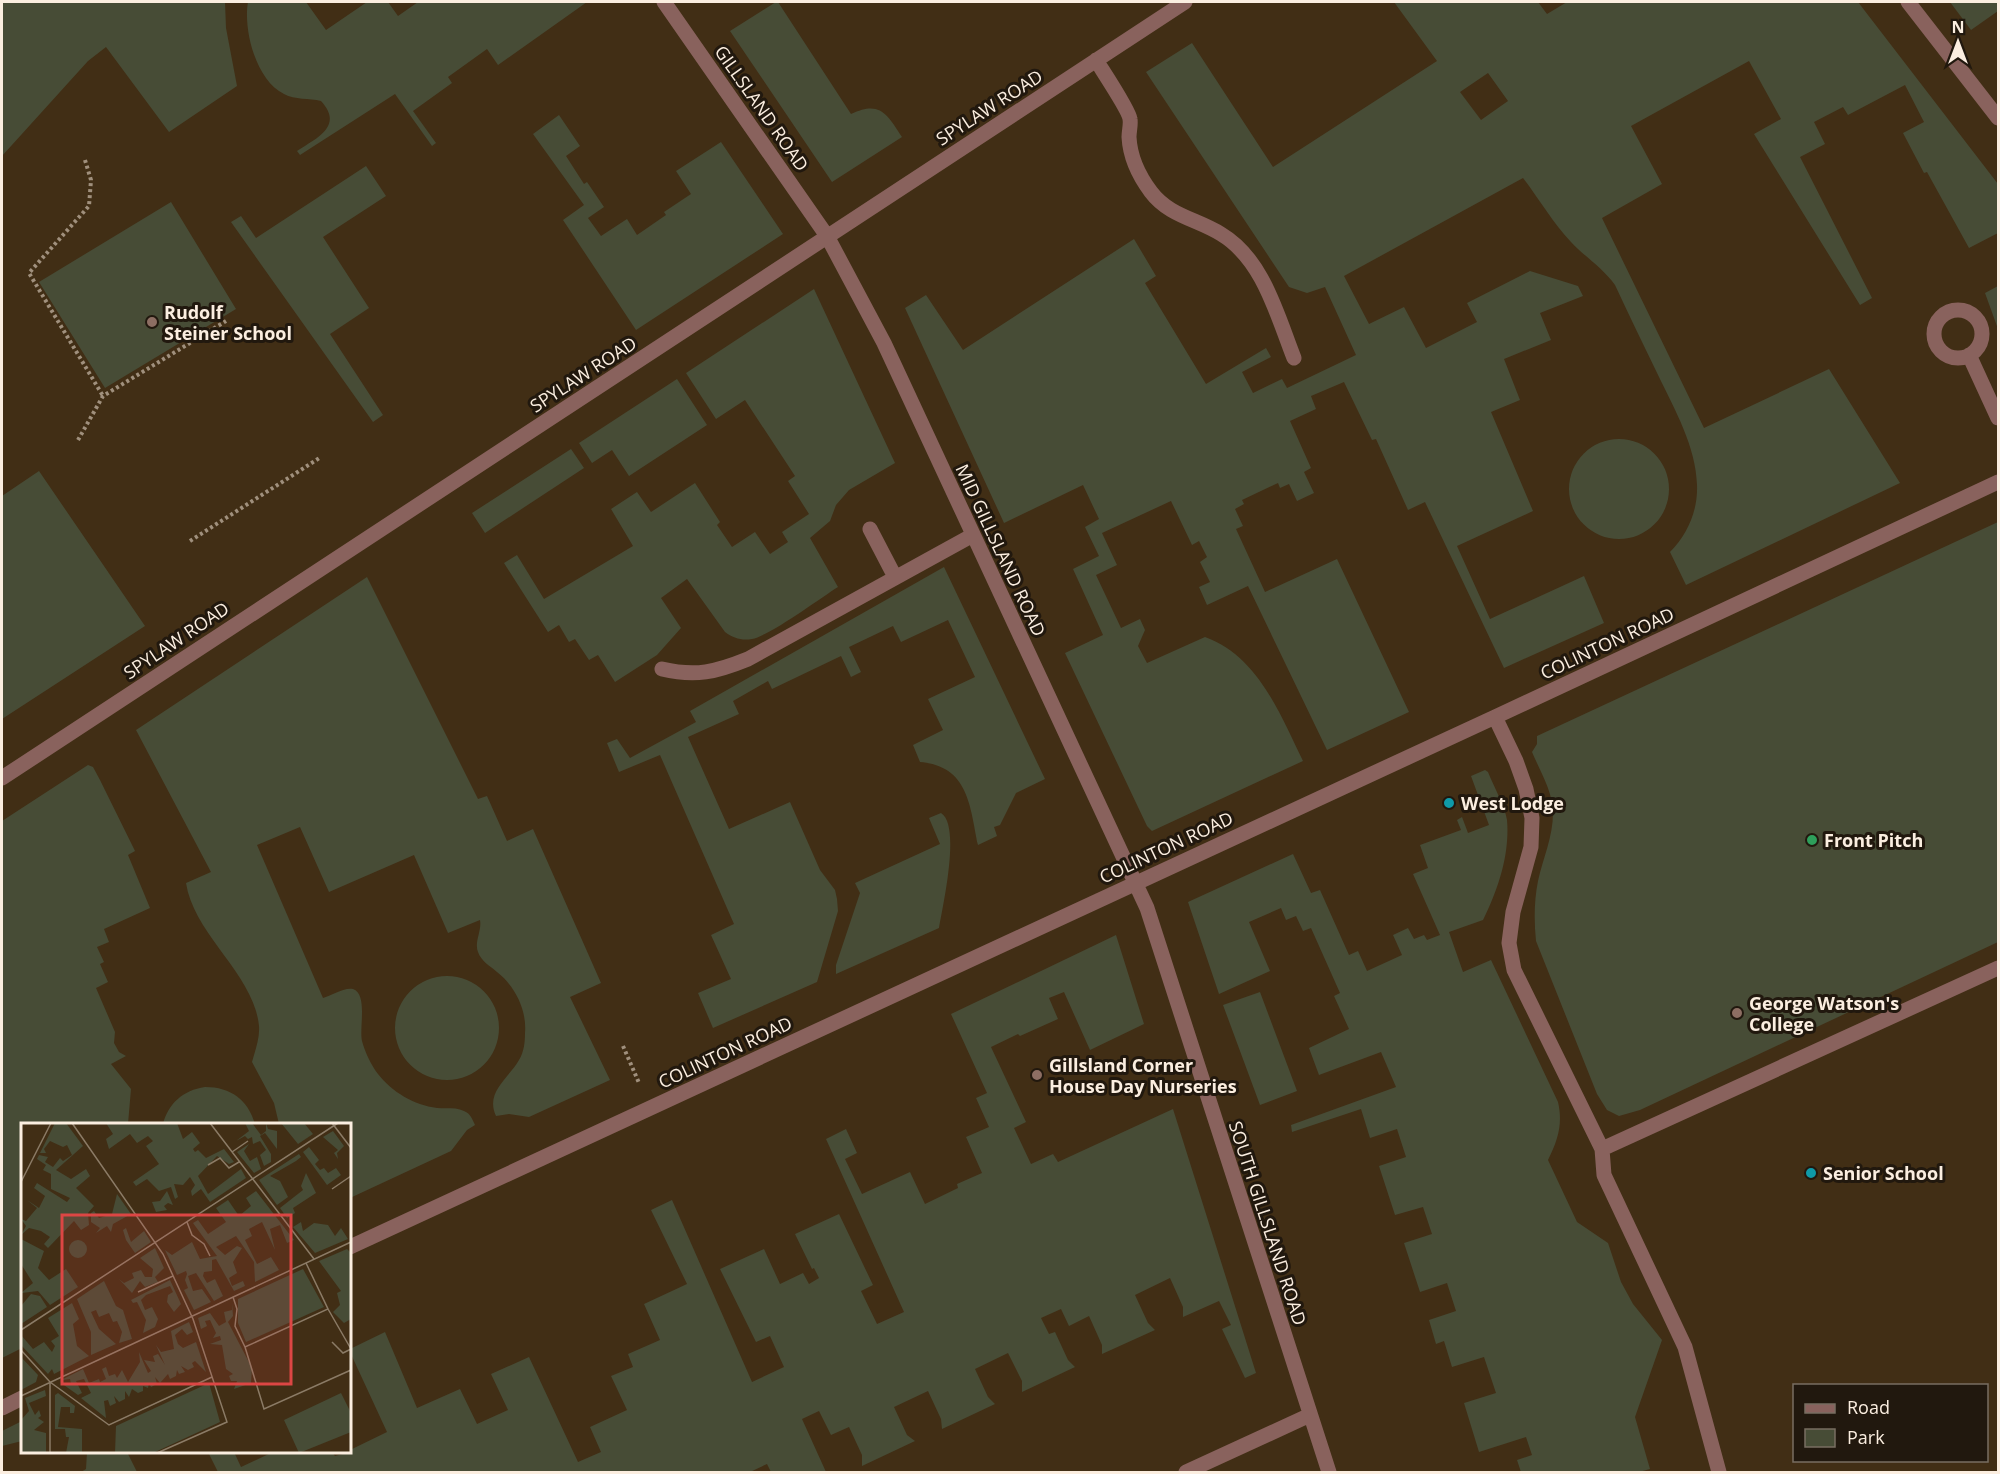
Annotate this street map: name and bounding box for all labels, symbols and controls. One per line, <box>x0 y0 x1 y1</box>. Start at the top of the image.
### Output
north arrow <box>1928 12 1988 72</box>
text: N <box>1951 16 1965 38</box>
street label: GILLSLAND ROAD <box>710 40 814 176</box>
street label: SPYLAW ROAD <box>931 64 1047 150</box>
place label: Rudolf Steiner School <box>164 300 292 345</box>
marker: Rudolf Steiner School <box>145 315 159 329</box>
street label: SPYLAW ROAD <box>525 331 641 417</box>
street label: MID GILLSLAND ROAD <box>951 460 1051 640</box>
street label: SPYLAW ROAD <box>119 596 233 684</box>
street label: COLINTON ROAD <box>1536 601 1678 685</box>
place label: West Lodge <box>1461 791 1564 815</box>
marker: West Lodge <box>1442 796 1456 810</box>
street label: COLINTON ROAD <box>1095 805 1237 889</box>
place label: Front Pitch <box>1824 828 1923 852</box>
marker: Front Pitch <box>1805 833 1819 847</box>
place label: George Watson's College <box>1749 991 1899 1036</box>
marker: George Watson's College <box>1730 1006 1744 1020</box>
street label: COLINTON ROAD <box>654 1010 796 1094</box>
place label: Gillsland Corner House Day Nurseries <box>1049 1053 1237 1098</box>
marker: Gillsland Corner House Day Nurseries <box>1030 1068 1044 1082</box>
street label: SOUTH GILLSLAND ROAD <box>1224 1118 1312 1328</box>
inset map <box>21 1123 351 1453</box>
place label: Senior School <box>1823 1161 1944 1185</box>
marker: Senior School <box>1804 1166 1818 1180</box>
legend <box>1793 1384 1988 1462</box>
text: Road <box>1847 1395 1890 1419</box>
text: Park <box>1847 1425 1885 1449</box>

